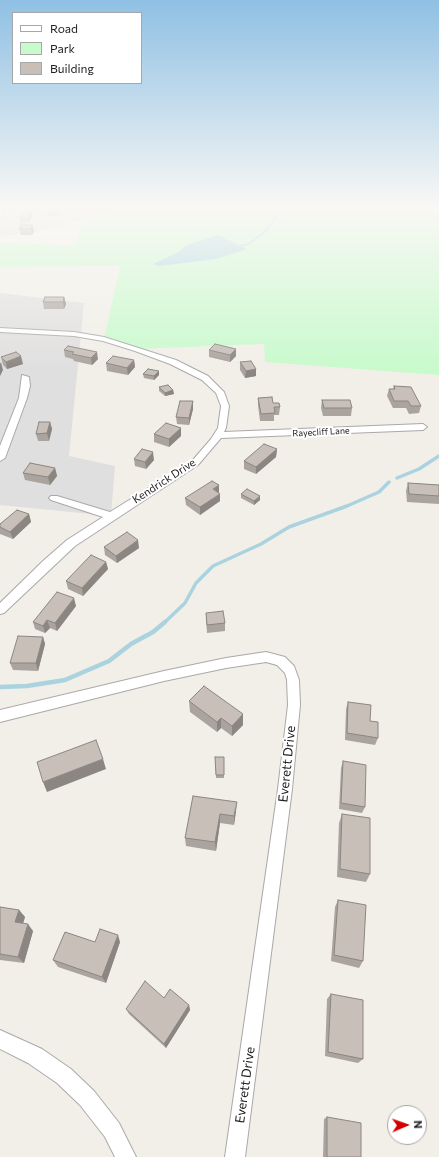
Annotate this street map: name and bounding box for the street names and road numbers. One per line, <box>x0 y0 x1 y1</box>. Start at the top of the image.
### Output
street label: Rayecliff Lane <box>292 425 350 439</box>
street label: Kendrick Drive <box>130 456 198 506</box>
street label: Everett Drive <box>275 725 299 803</box>
street label: Everett Drive <box>232 1046 258 1124</box>

